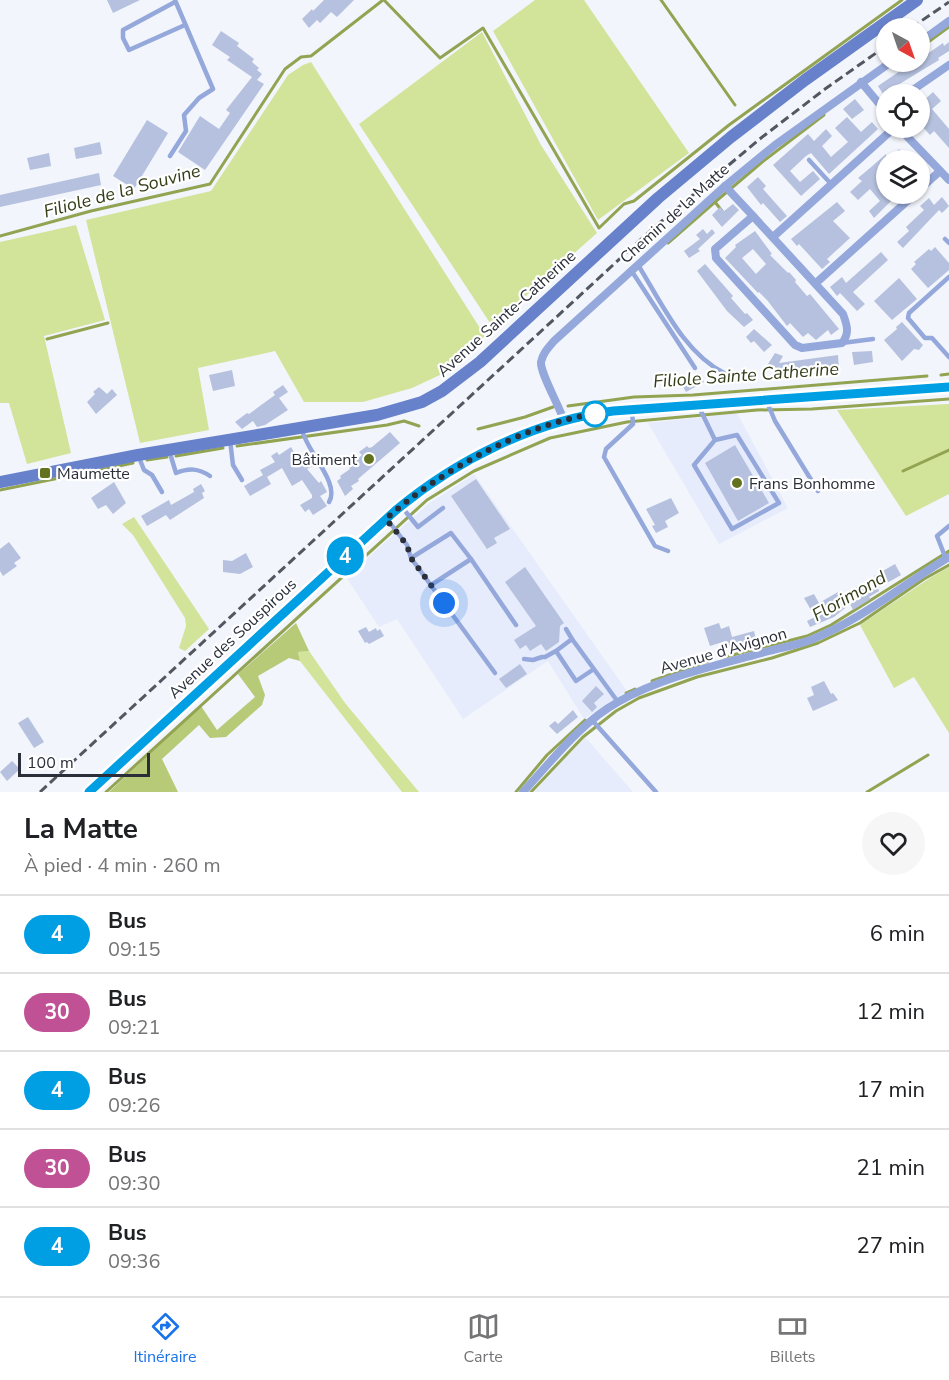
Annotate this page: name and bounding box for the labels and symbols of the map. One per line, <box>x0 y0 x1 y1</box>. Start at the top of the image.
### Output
north arrow <box>876 18 930 72</box>
water label: Filiole de la Souvine <box>41 158 204 224</box>
street label: Chemin de la Matte <box>615 159 734 269</box>
street label: Avenue Sainte-Catherine <box>432 245 581 382</box>
water label: Filiole Sainte Catherine <box>652 357 840 393</box>
unlabelled marker <box>582 401 608 427</box>
place label: Bâtiment <box>291 449 357 471</box>
marker: Bâtiment <box>362 452 376 466</box>
place label: Maumette <box>57 463 130 485</box>
marker: Maumette <box>38 466 52 480</box>
place label: Frans Bonhomme <box>749 473 875 495</box>
marker: Frans Bonhomme <box>730 476 744 490</box>
line badge: 4 <box>326 536 364 576</box>
water label: Florimond <box>808 565 891 627</box>
street label: Avenue des Souspirous <box>164 573 302 704</box>
your location <box>429 588 459 618</box>
street label: Avenue d'Avignon <box>657 622 789 680</box>
scale bar <box>18 750 150 778</box>

